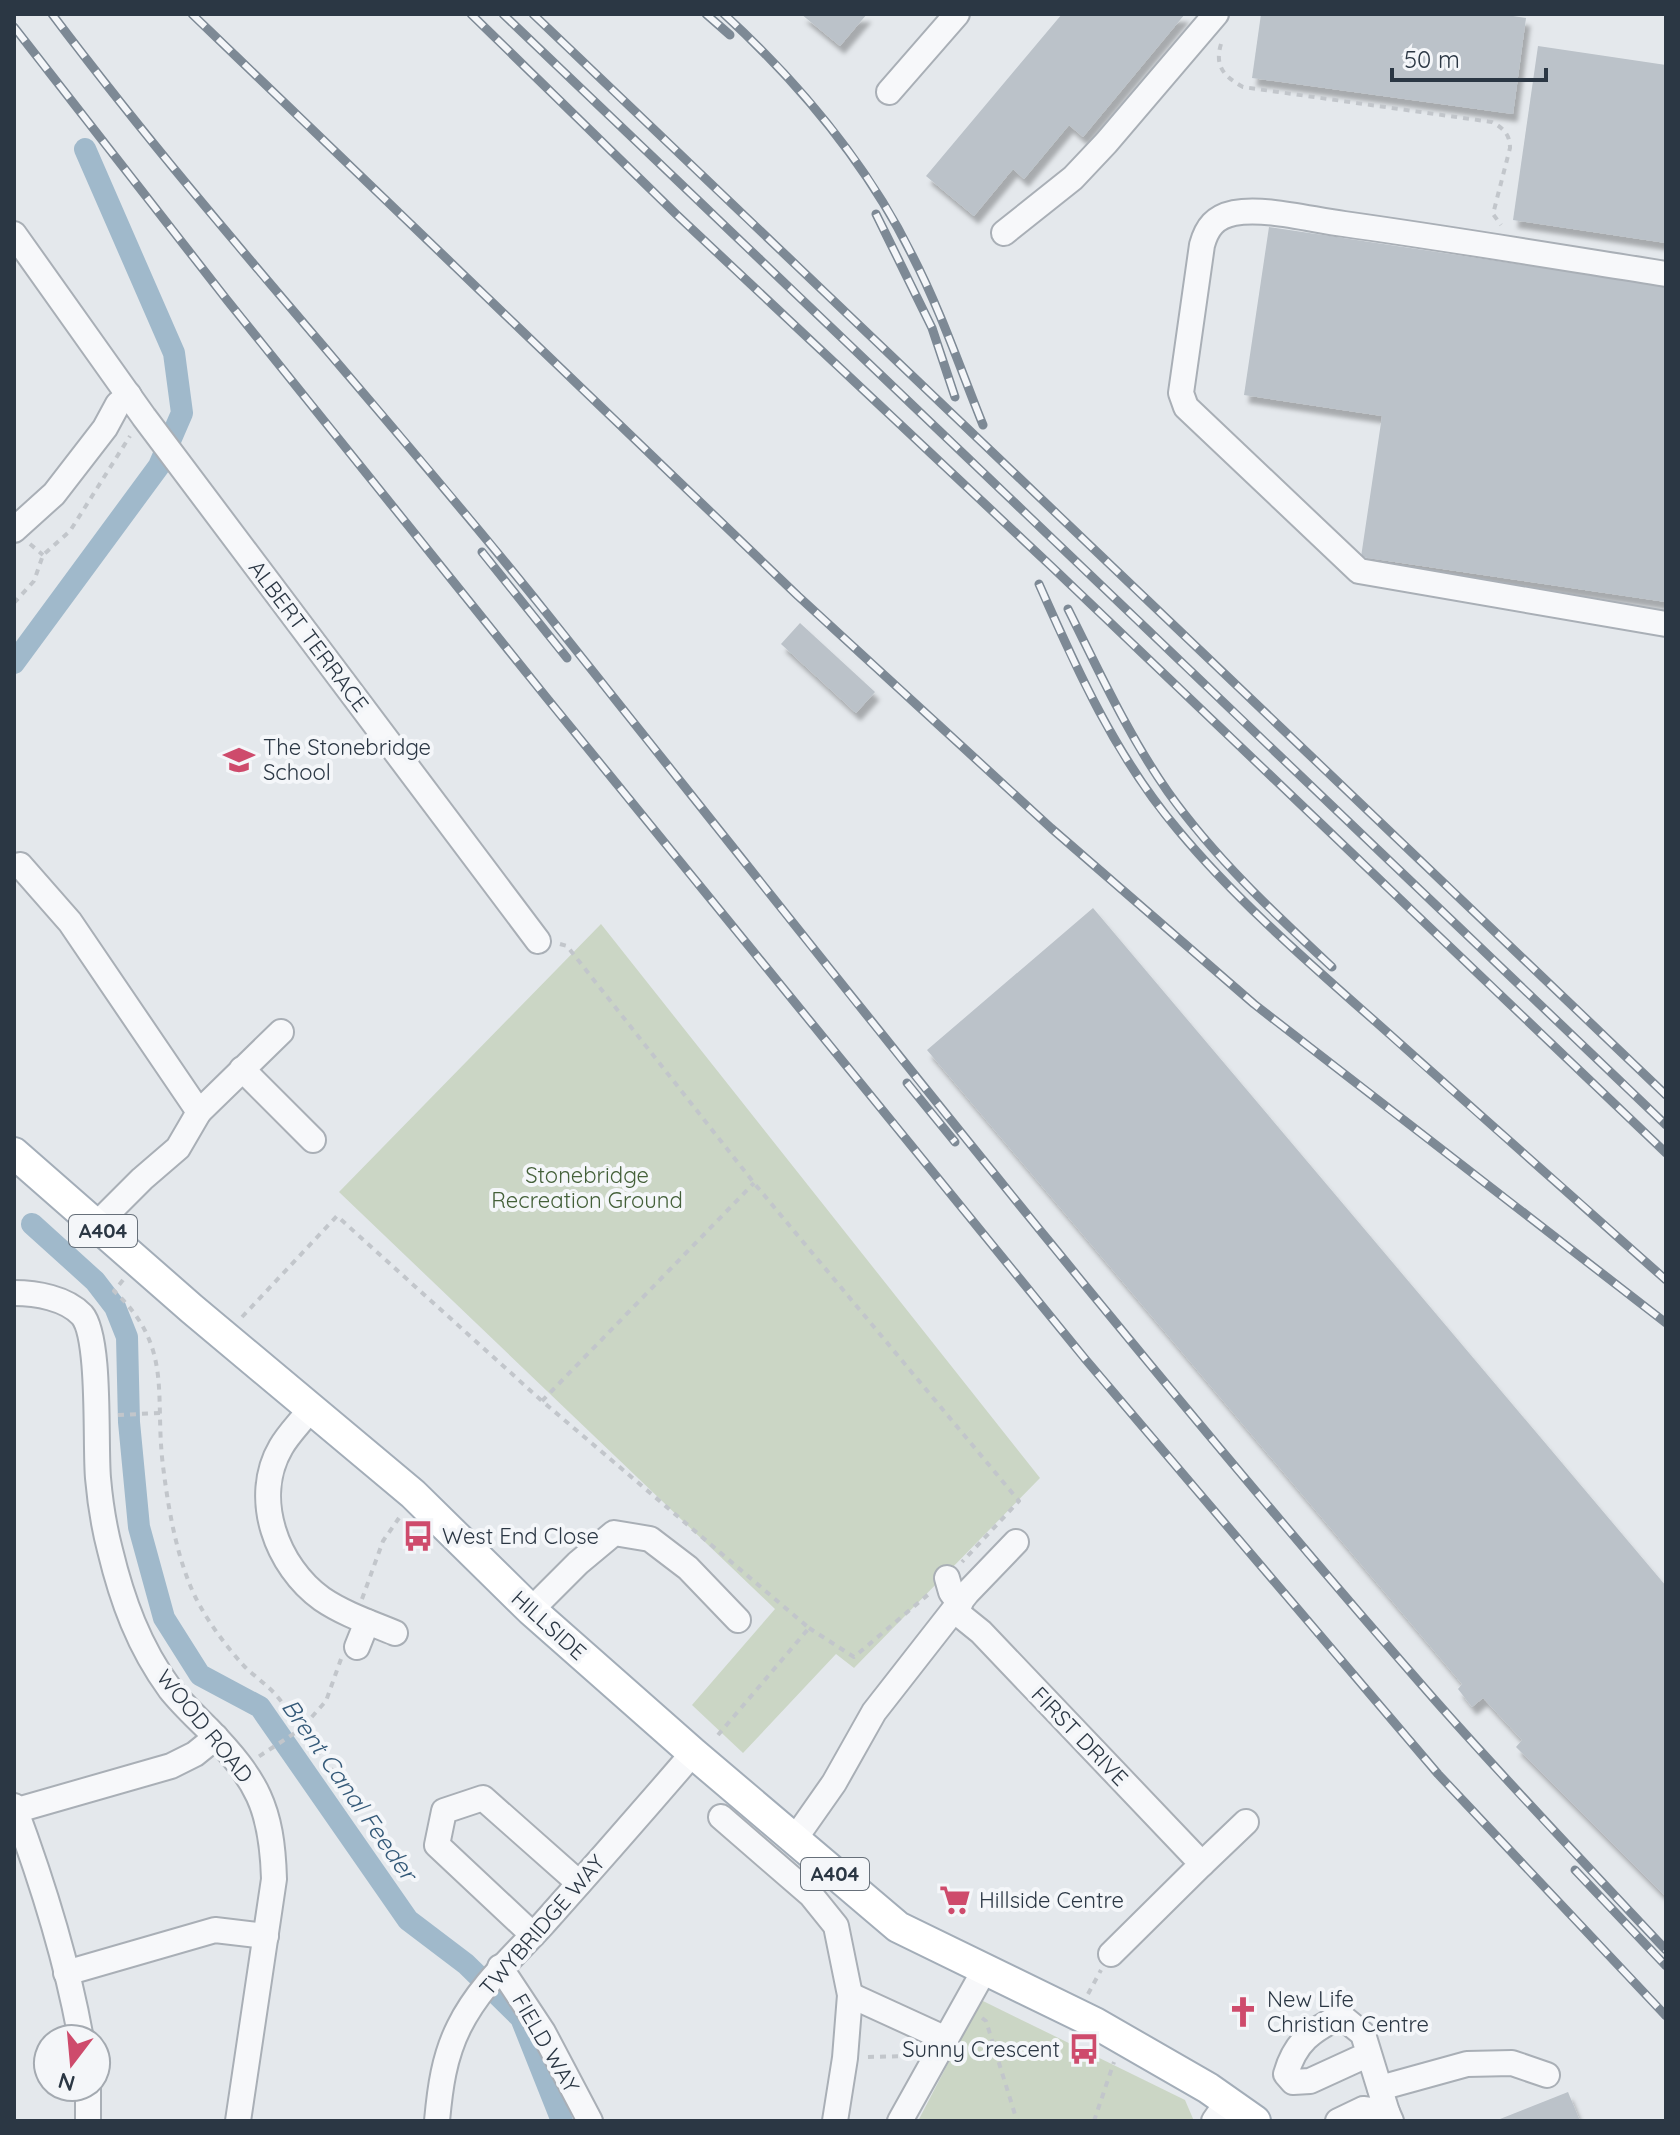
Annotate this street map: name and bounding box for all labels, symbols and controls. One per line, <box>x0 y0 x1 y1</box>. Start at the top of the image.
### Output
scale bar <box>1392 32 1546 82</box>
text: 50 m <box>1404 44 1460 74</box>
street label: ALBERT TERRACE <box>243 555 375 717</box>
place label: The Stonebridge School <box>263 733 431 786</box>
school or university icon: The Stonebridge School <box>222 743 256 777</box>
park label: Stonebridge Recreation Ground <box>491 1161 683 1214</box>
road number: A404 <box>69 1215 137 1247</box>
bus stop icon: West End Close <box>401 1519 435 1553</box>
place label: West End Close <box>442 1522 599 1550</box>
street label: HILLSIDE <box>506 1584 592 1666</box>
street label: WOOD ROAD <box>151 1664 259 1788</box>
street label: FIRST DRIVE <box>1026 1680 1134 1792</box>
water label: Brent Canal Feeder <box>276 1693 425 1888</box>
street label: TWYBRIDGE WAY <box>473 1849 611 2001</box>
road number: A404 <box>801 1858 869 1890</box>
supermarket icon: Hillside Centre <box>938 1883 972 1917</box>
place label: Hillside Centre <box>979 1886 1124 1914</box>
place label: New Life Christian Centre <box>1267 1985 1429 2038</box>
street label: FIELD WAY <box>506 1988 586 2098</box>
church icon: New Life Christian Centre <box>1226 1995 1260 2029</box>
north arrow <box>32 2023 112 2103</box>
bus stop icon: Sunny Crescent <box>1067 2032 1101 2066</box>
place label: Sunny Crescent <box>902 2035 1060 2063</box>
text: N <box>55 2067 78 2098</box>

